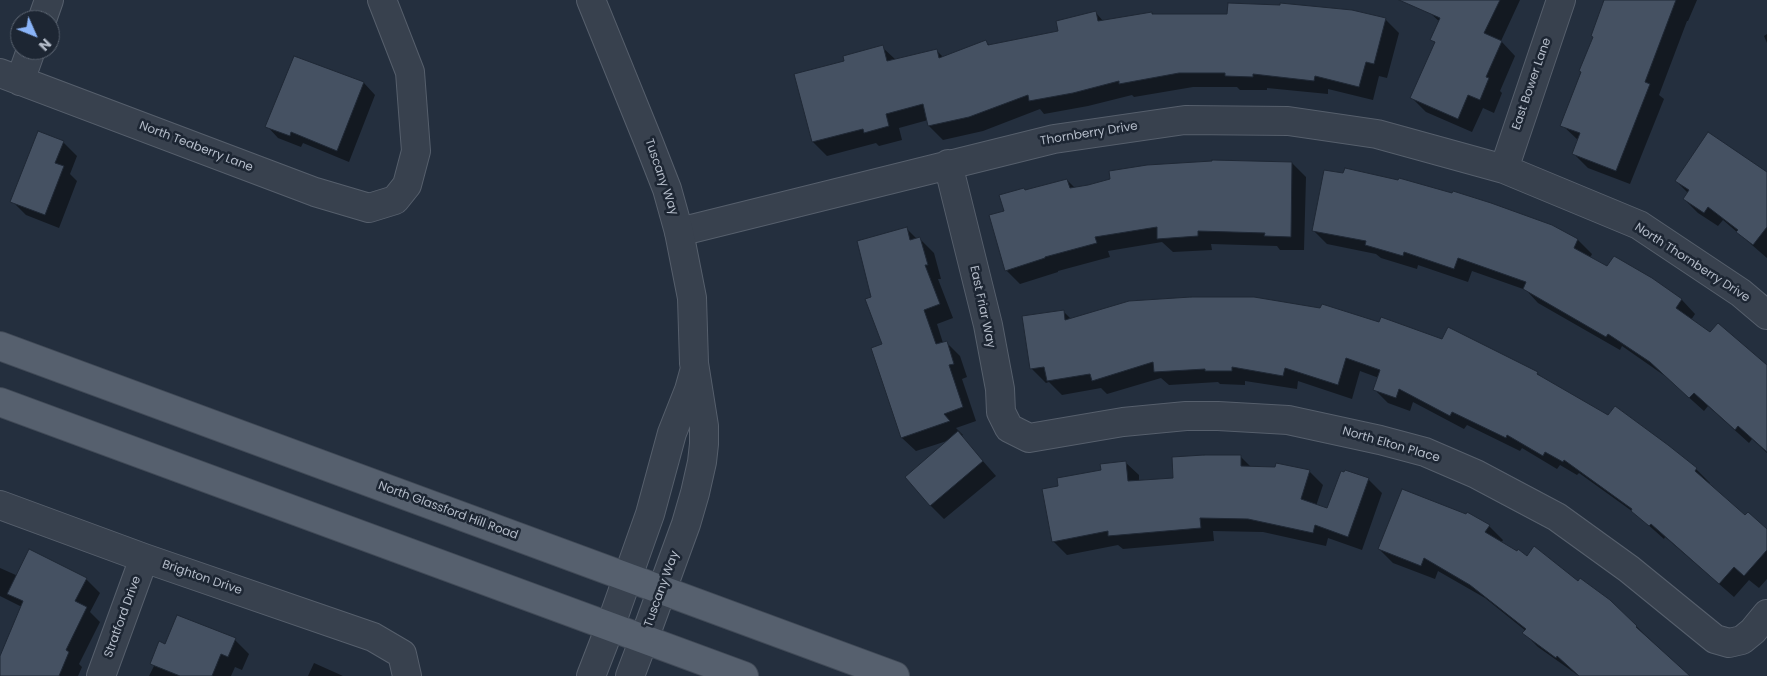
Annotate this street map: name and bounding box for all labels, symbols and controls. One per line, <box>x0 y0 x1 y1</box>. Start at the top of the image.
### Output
north arrow <box>10 10 60 60</box>
text: N <box>34 34 56 55</box>
street label: East Bower Lane <box>1509 36 1555 132</box>
street label: North Teaberry Lane <box>137 119 255 175</box>
street label: Thornberry Drive <box>1039 119 1139 149</box>
street label: Tuscany Way <box>641 137 681 217</box>
street label: North Thornberry Drive <box>1632 220 1752 306</box>
street label: East Friar Way <box>966 264 998 350</box>
street label: North Elton Place <box>1341 424 1441 466</box>
street label: North Glassford Hill Road <box>376 479 520 543</box>
street label: Tuscany Way <box>642 549 682 629</box>
street label: Brighton Drive <box>160 558 244 598</box>
street label: Stratford Drive <box>102 574 144 660</box>

